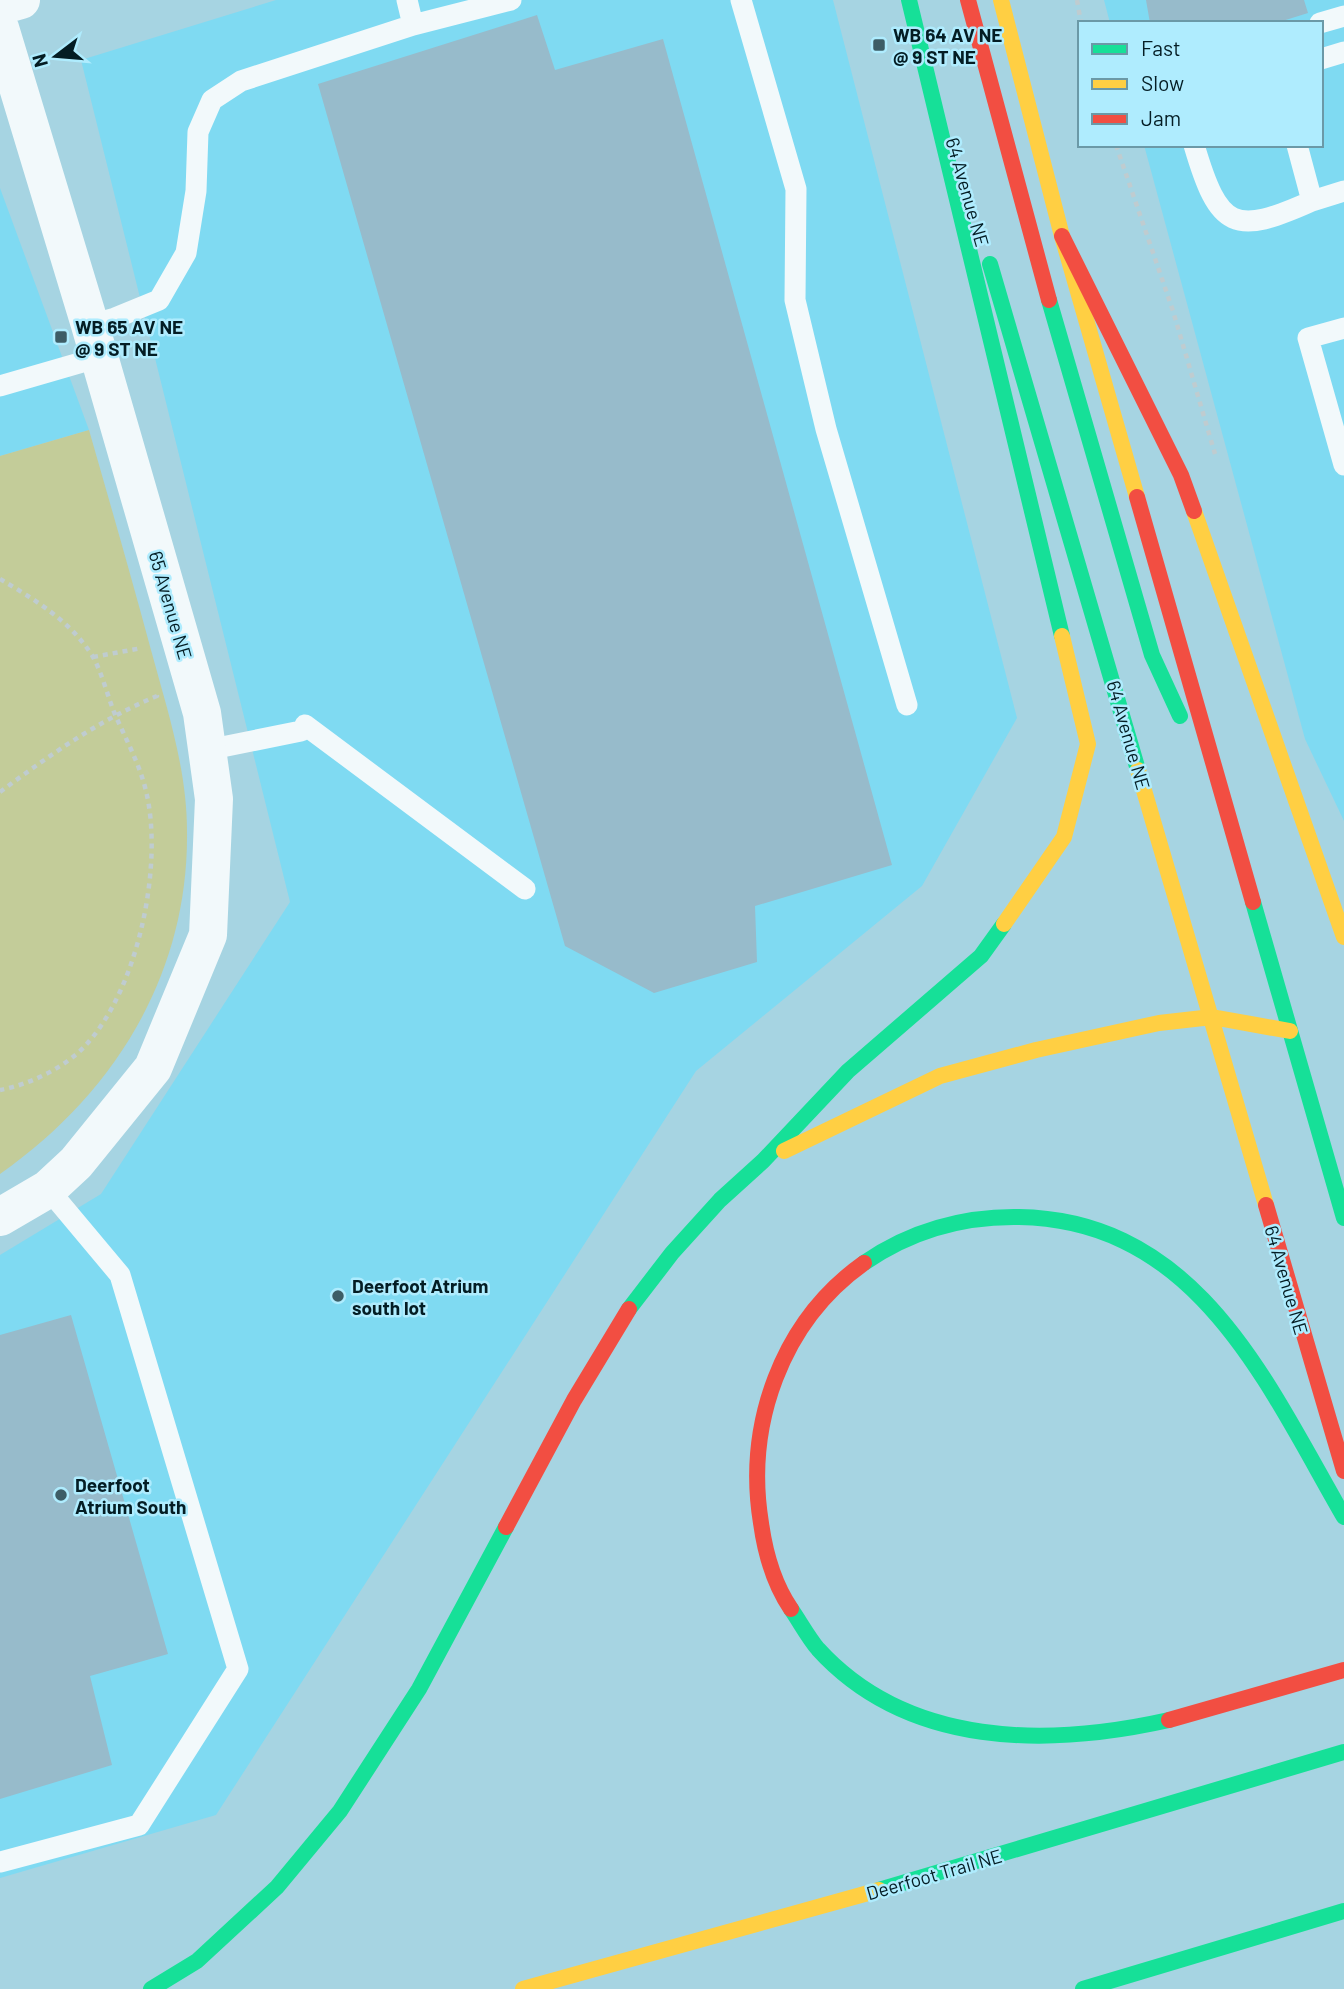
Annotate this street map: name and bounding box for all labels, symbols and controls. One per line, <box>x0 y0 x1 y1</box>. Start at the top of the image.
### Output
north arrow <box>21 21 91 91</box>
legend <box>1078 21 1323 147</box>
place label: WB 64 AV NE @ 9 ST NE <box>893 23 1002 68</box>
text: Fast <box>1141 35 1181 60</box>
marker: WB 64 AV NE @ 9 ST NE <box>871 37 887 53</box>
text: N <box>26 52 52 70</box>
text: Slow <box>1141 70 1184 95</box>
text: Jam <box>1141 105 1181 130</box>
street label: 64 Avenue NE <box>941 135 995 249</box>
place label: WB 65 AV NE @ 9 ST NE <box>75 315 183 360</box>
marker: WB 65 AV NE @ 9 ST NE <box>53 329 69 345</box>
street label: 65 Avenue NE <box>145 548 197 662</box>
street label: 64 Avenue NE <box>1102 678 1156 792</box>
street label: 64 Avenue NE <box>1260 1223 1314 1337</box>
place label: Deerfoot Atrium south lot <box>352 1274 488 1319</box>
marker: Deerfoot Atrium south lot <box>330 1288 346 1304</box>
place label: Deerfoot Atrium South <box>75 1473 186 1518</box>
marker: Deerfoot Atrium South <box>53 1487 69 1503</box>
street label: Deerfoot Trail NE <box>864 1844 1004 1904</box>

